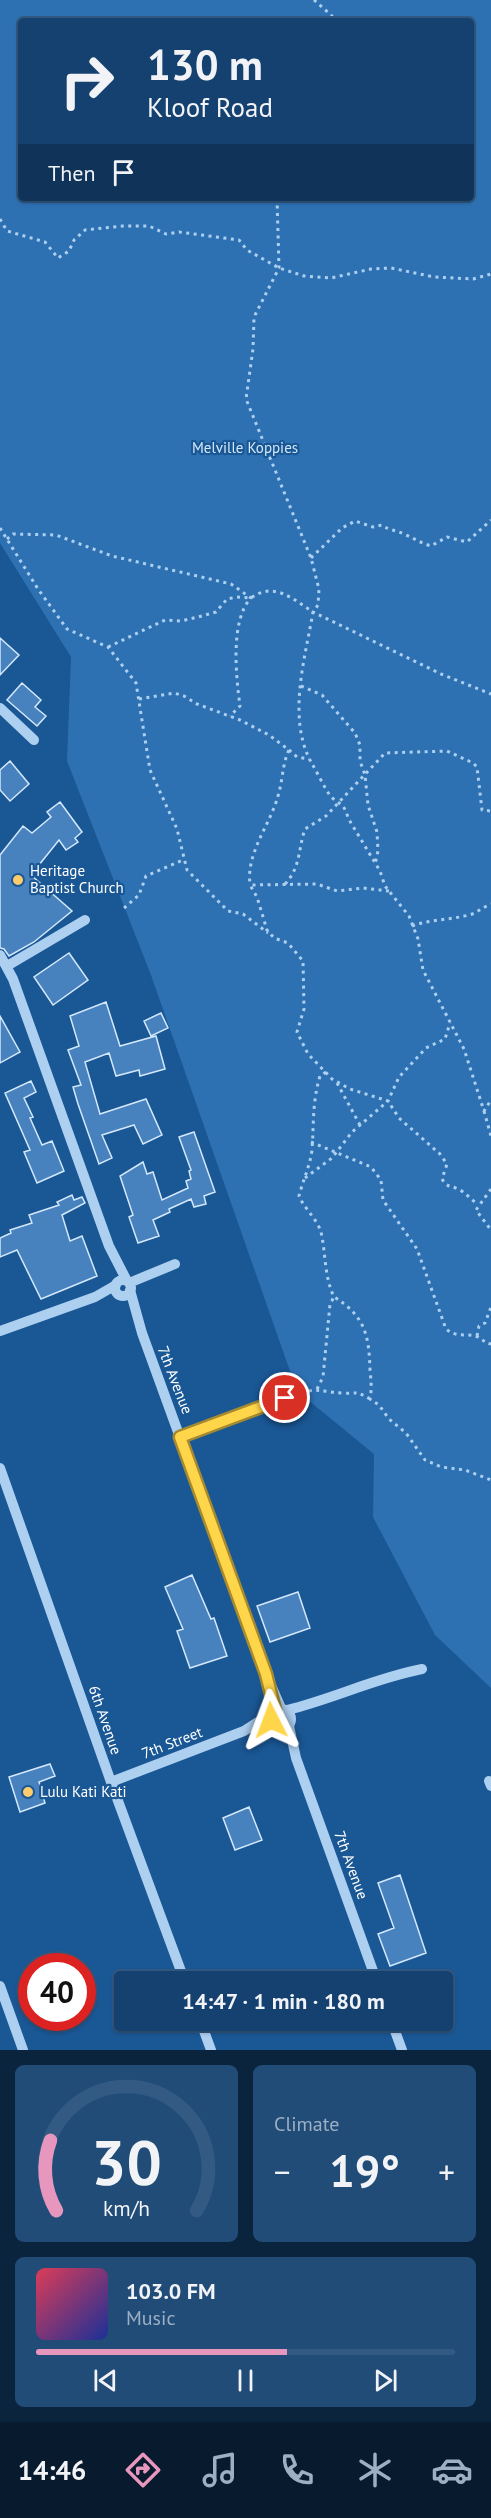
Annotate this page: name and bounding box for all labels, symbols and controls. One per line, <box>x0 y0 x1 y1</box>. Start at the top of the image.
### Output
text: 130 m <box>147 37 263 92</box>
icon: right <box>48 42 126 120</box>
text: Kloof Road <box>147 90 273 124</box>
icon: arrive <box>107 156 140 189</box>
text: Then <box>48 159 95 187</box>
park label: Melville Koppies <box>192 438 298 457</box>
place label: Heritage Baptist Church <box>30 861 124 897</box>
marker: Heritage Baptist Church <box>11 873 25 887</box>
street label: 7th Avenue <box>154 1343 197 1417</box>
pin <box>259 1372 310 1423</box>
icon: arrive <box>268 1381 301 1414</box>
street label: 6th Avenue <box>85 1683 126 1757</box>
position arrow <box>239 1688 303 1752</box>
street label: 7th Street <box>139 1722 205 1763</box>
place label: Lulu Kati Kati <box>40 1782 127 1801</box>
marker: Lulu Kati Kati <box>21 1785 35 1799</box>
street label: 7th Avenue <box>330 1828 373 1902</box>
speed limit sign: 40 <box>18 1953 96 2031</box>
text: 14:47 · 1 min · 180 m <box>182 1987 385 2015</box>
text: Climate <box>274 2111 340 2137</box>
text: 30 <box>91 2121 162 2202</box>
text: 19° <box>329 2141 400 2199</box>
text: − <box>274 2150 291 2193</box>
text: + <box>438 2150 455 2193</box>
text: km/h <box>103 2194 150 2222</box>
text: 103.0 FM <box>126 2277 216 2305</box>
text: Music <box>126 2305 175 2331</box>
icon: previous <box>89 2364 122 2397</box>
icon: pause <box>229 2364 262 2397</box>
icon: next <box>369 2364 402 2397</box>
icon: directions <box>122 2449 164 2491</box>
icon: music <box>199 2449 241 2491</box>
icon: phone <box>276 2449 318 2491</box>
icon: climate <box>354 2449 396 2491</box>
icon: car <box>431 2449 473 2491</box>
text: 14:46 <box>18 2453 86 2487</box>

